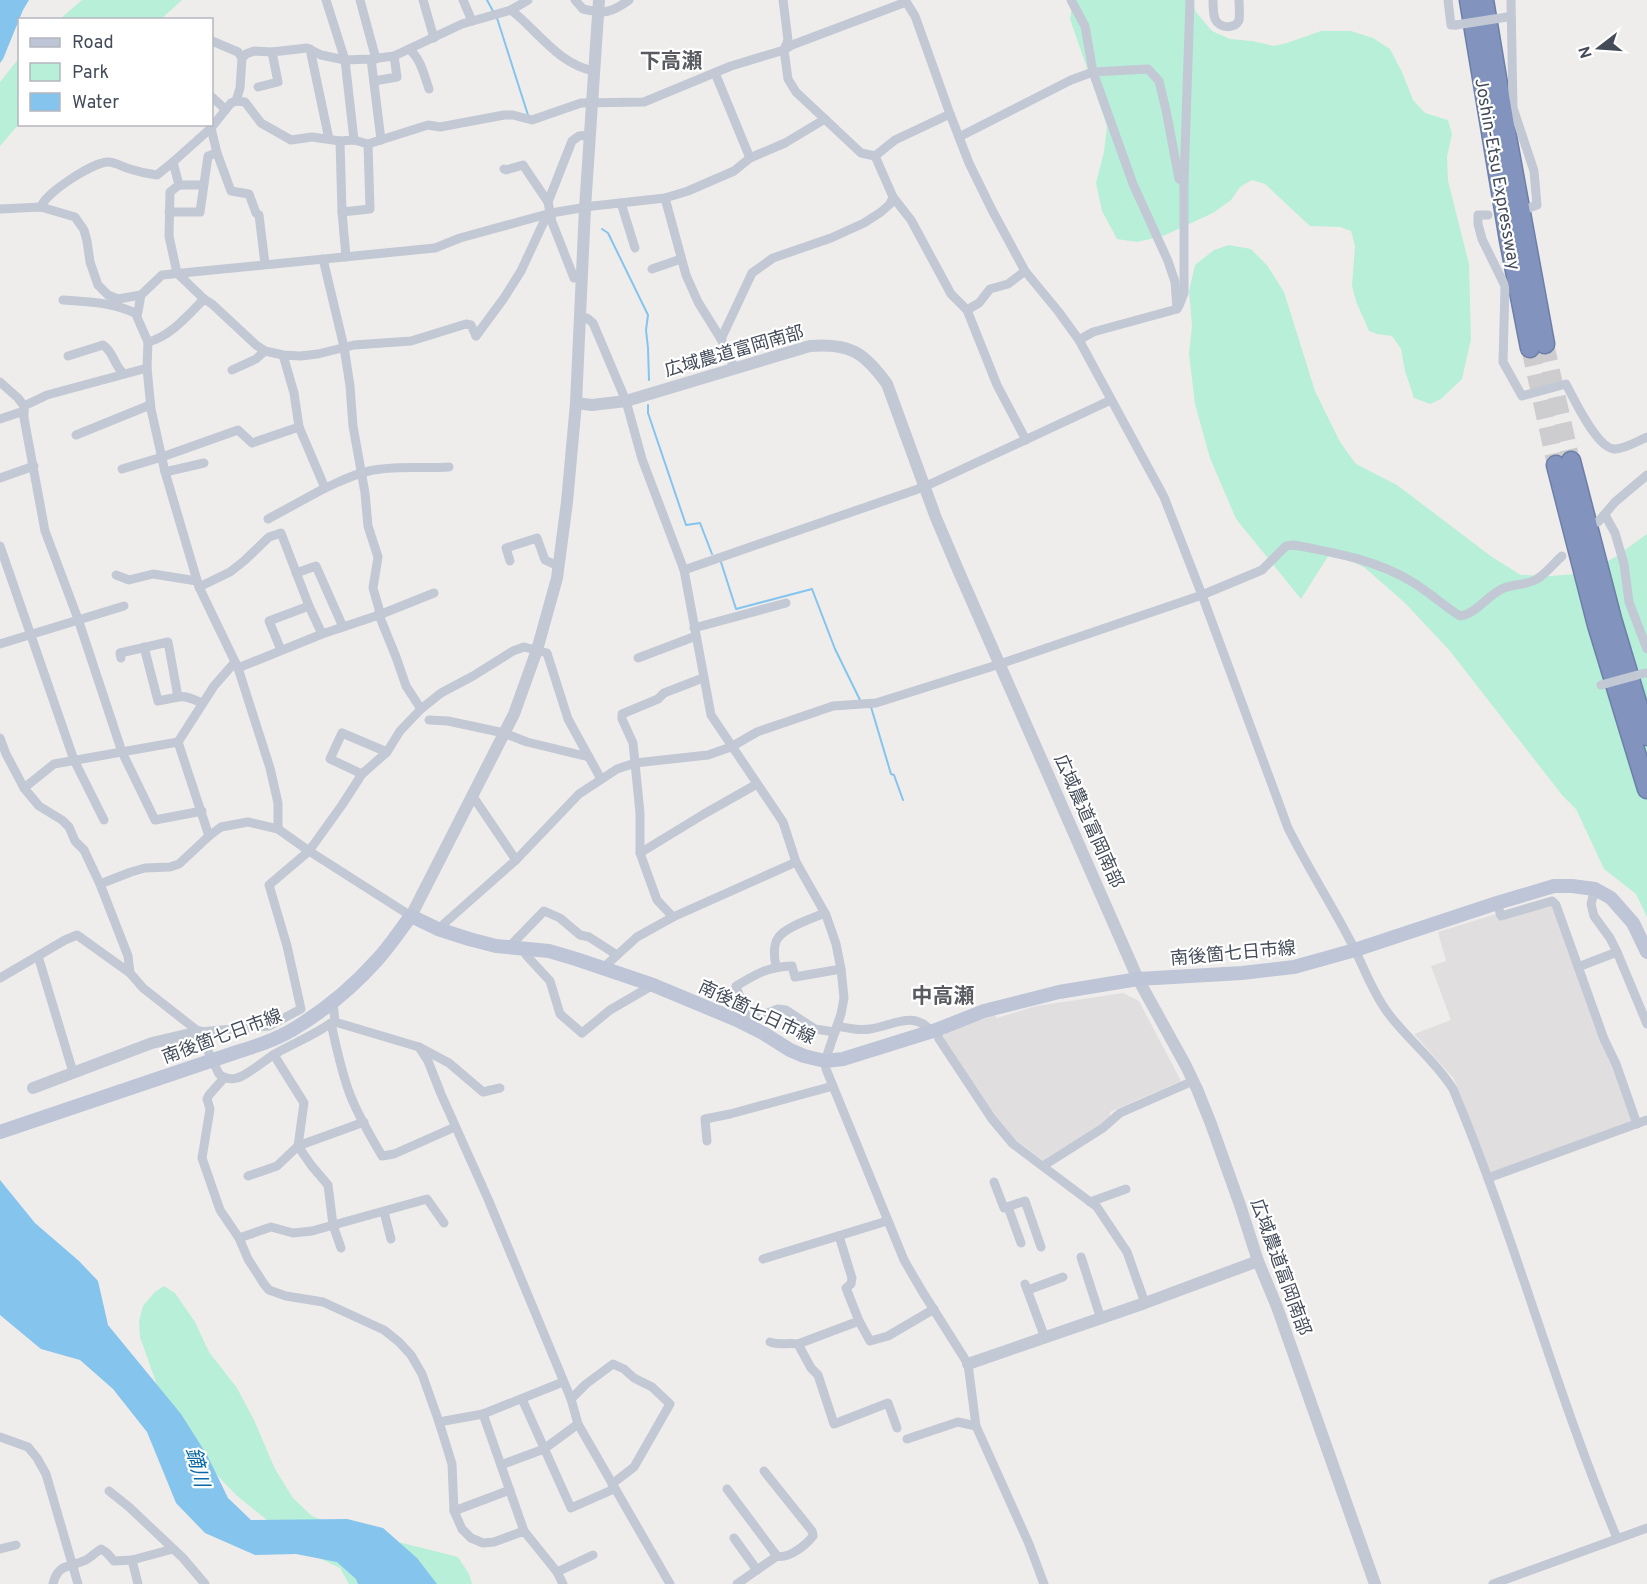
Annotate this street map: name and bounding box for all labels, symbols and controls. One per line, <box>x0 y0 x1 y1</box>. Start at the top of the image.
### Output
legend <box>18 18 213 126</box>
north arrow <box>1569 18 1629 78</box>
text: Road <box>72 32 114 55</box>
text: N <box>1575 43 1598 60</box>
district label: 下高瀬 <box>640 49 703 76</box>
text: Park <box>72 62 109 85</box>
street label: Joshin-Etsu Expressway <box>1468 76 1525 272</box>
text: Water <box>72 92 119 115</box>
street label: 広域農道富岡南部 <box>662 322 807 383</box>
street label: 広域農道富岡南部 <box>1048 751 1127 892</box>
street label: 南後箇七日市線 <box>1169 938 1297 971</box>
street label: 南後箇七日市線 <box>694 976 818 1050</box>
district label: 中高瀬 <box>912 984 975 1011</box>
street label: 南後箇七日市線 <box>159 1005 286 1070</box>
street label: 広域農道富岡南部 <box>1244 1196 1315 1339</box>
water label: 鏑川 <box>179 1445 214 1492</box>

